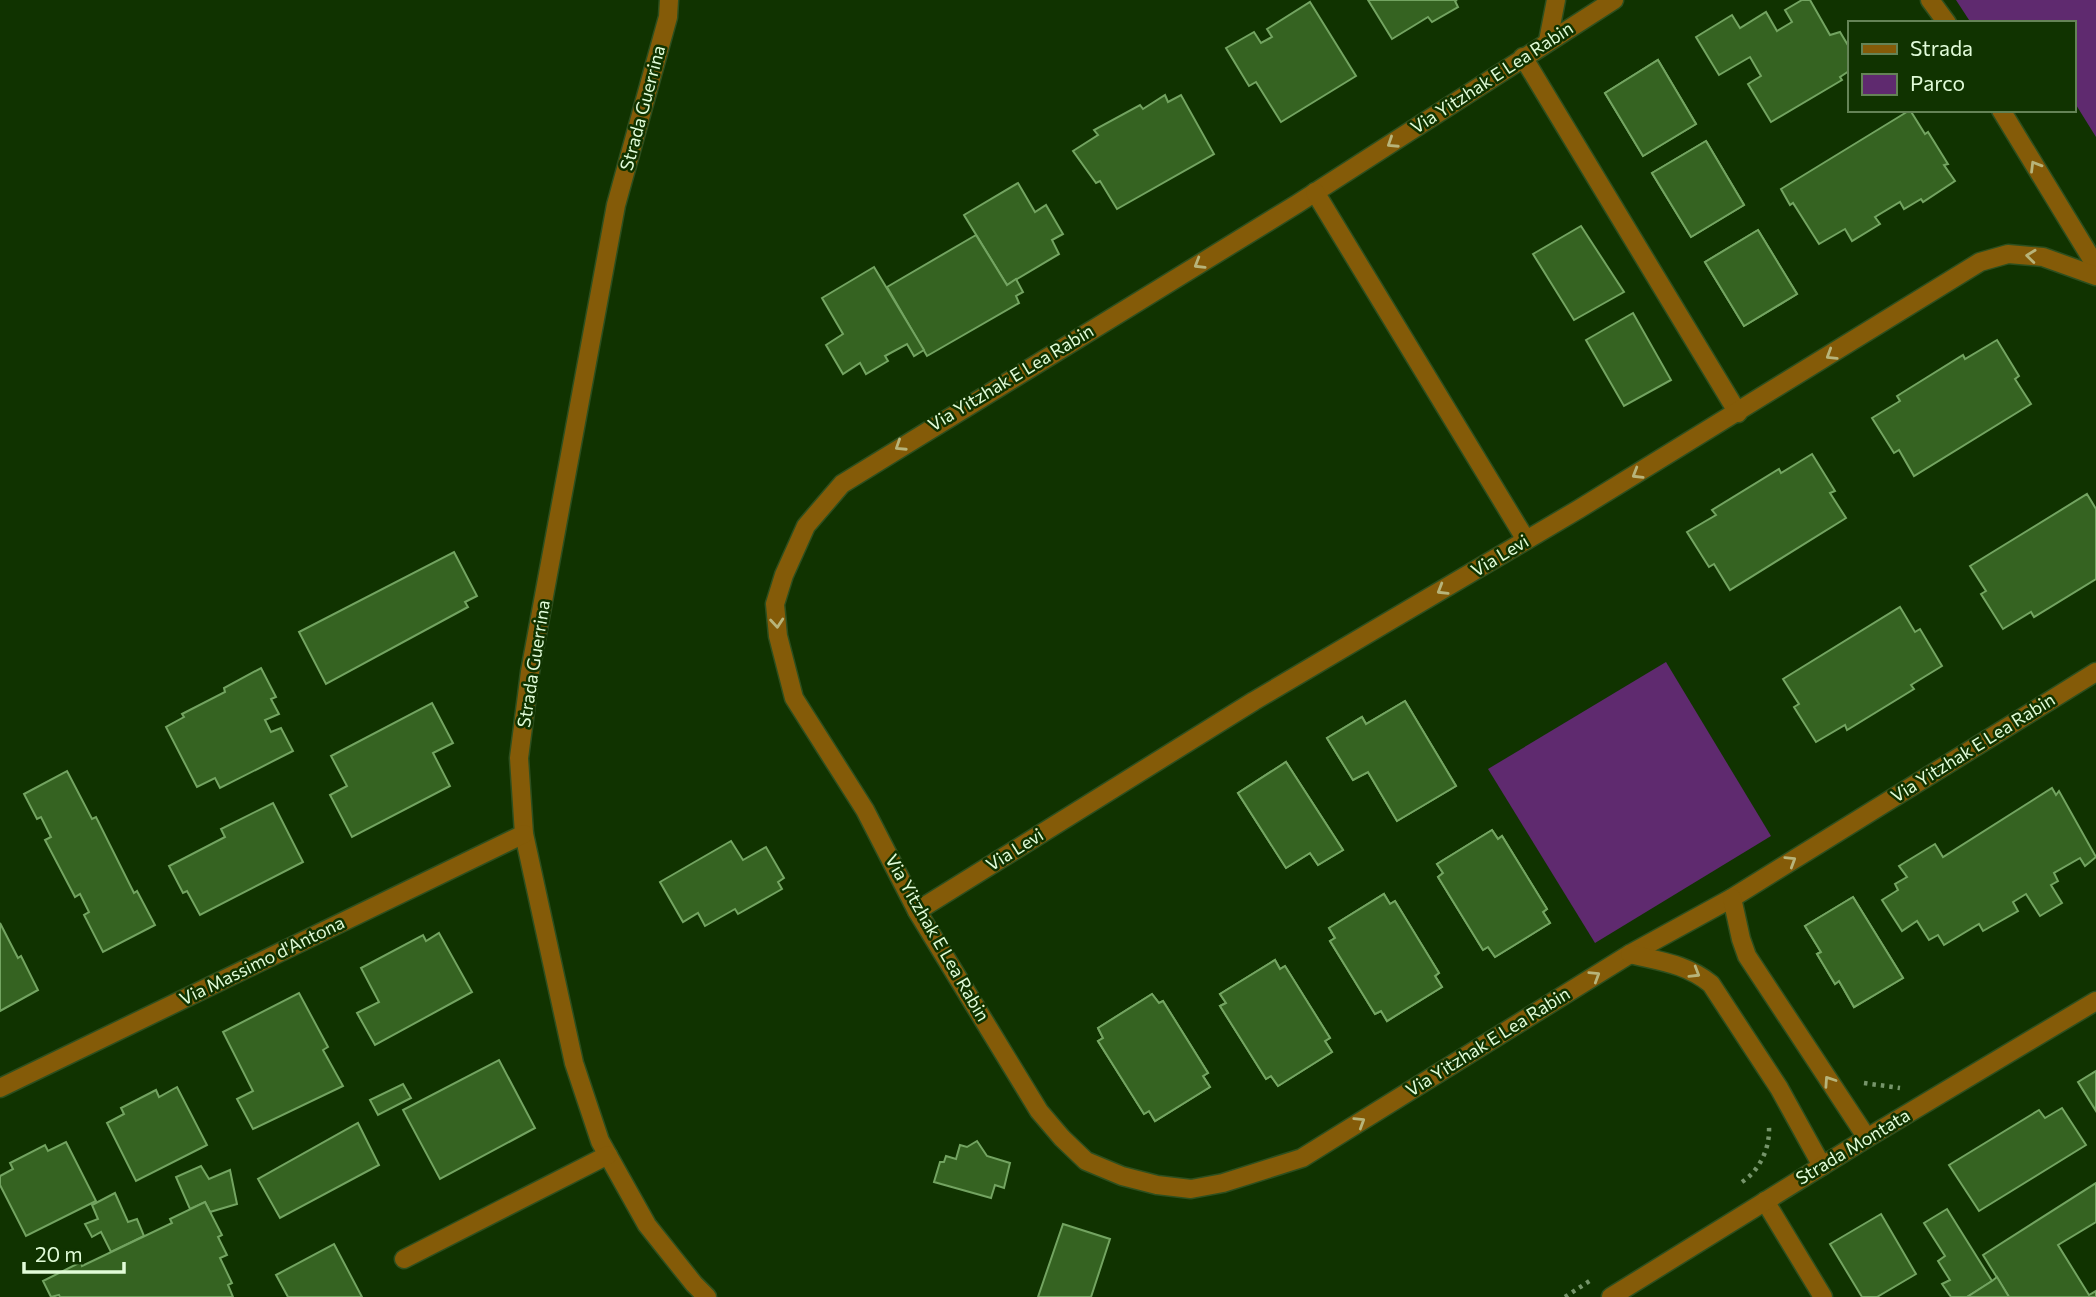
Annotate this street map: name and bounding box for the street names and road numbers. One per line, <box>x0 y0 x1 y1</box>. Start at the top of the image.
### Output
street label: Via Yitzhak E Lea Rabin <box>1406 16 1577 138</box>
street label: Strada Guerrina <box>615 43 669 173</box>
street label: Via Yitzhak E Lea Rabin <box>924 319 1097 435</box>
street label: Via Levi <box>1467 529 1532 581</box>
street label: Strada Guerrina <box>512 598 554 729</box>
street label: Via Yitzhak E Lea Rabin <box>1886 688 2059 807</box>
street label: Via Levi <box>982 823 1047 875</box>
street label: Via Yitzhak E Lea Rabin <box>881 850 995 1025</box>
street label: Via Massimo d'Antona <box>176 911 348 1010</box>
street label: Via Yitzhak E Lea Rabin <box>1401 982 1574 1101</box>
street label: Strada Montata <box>1791 1103 1914 1189</box>

